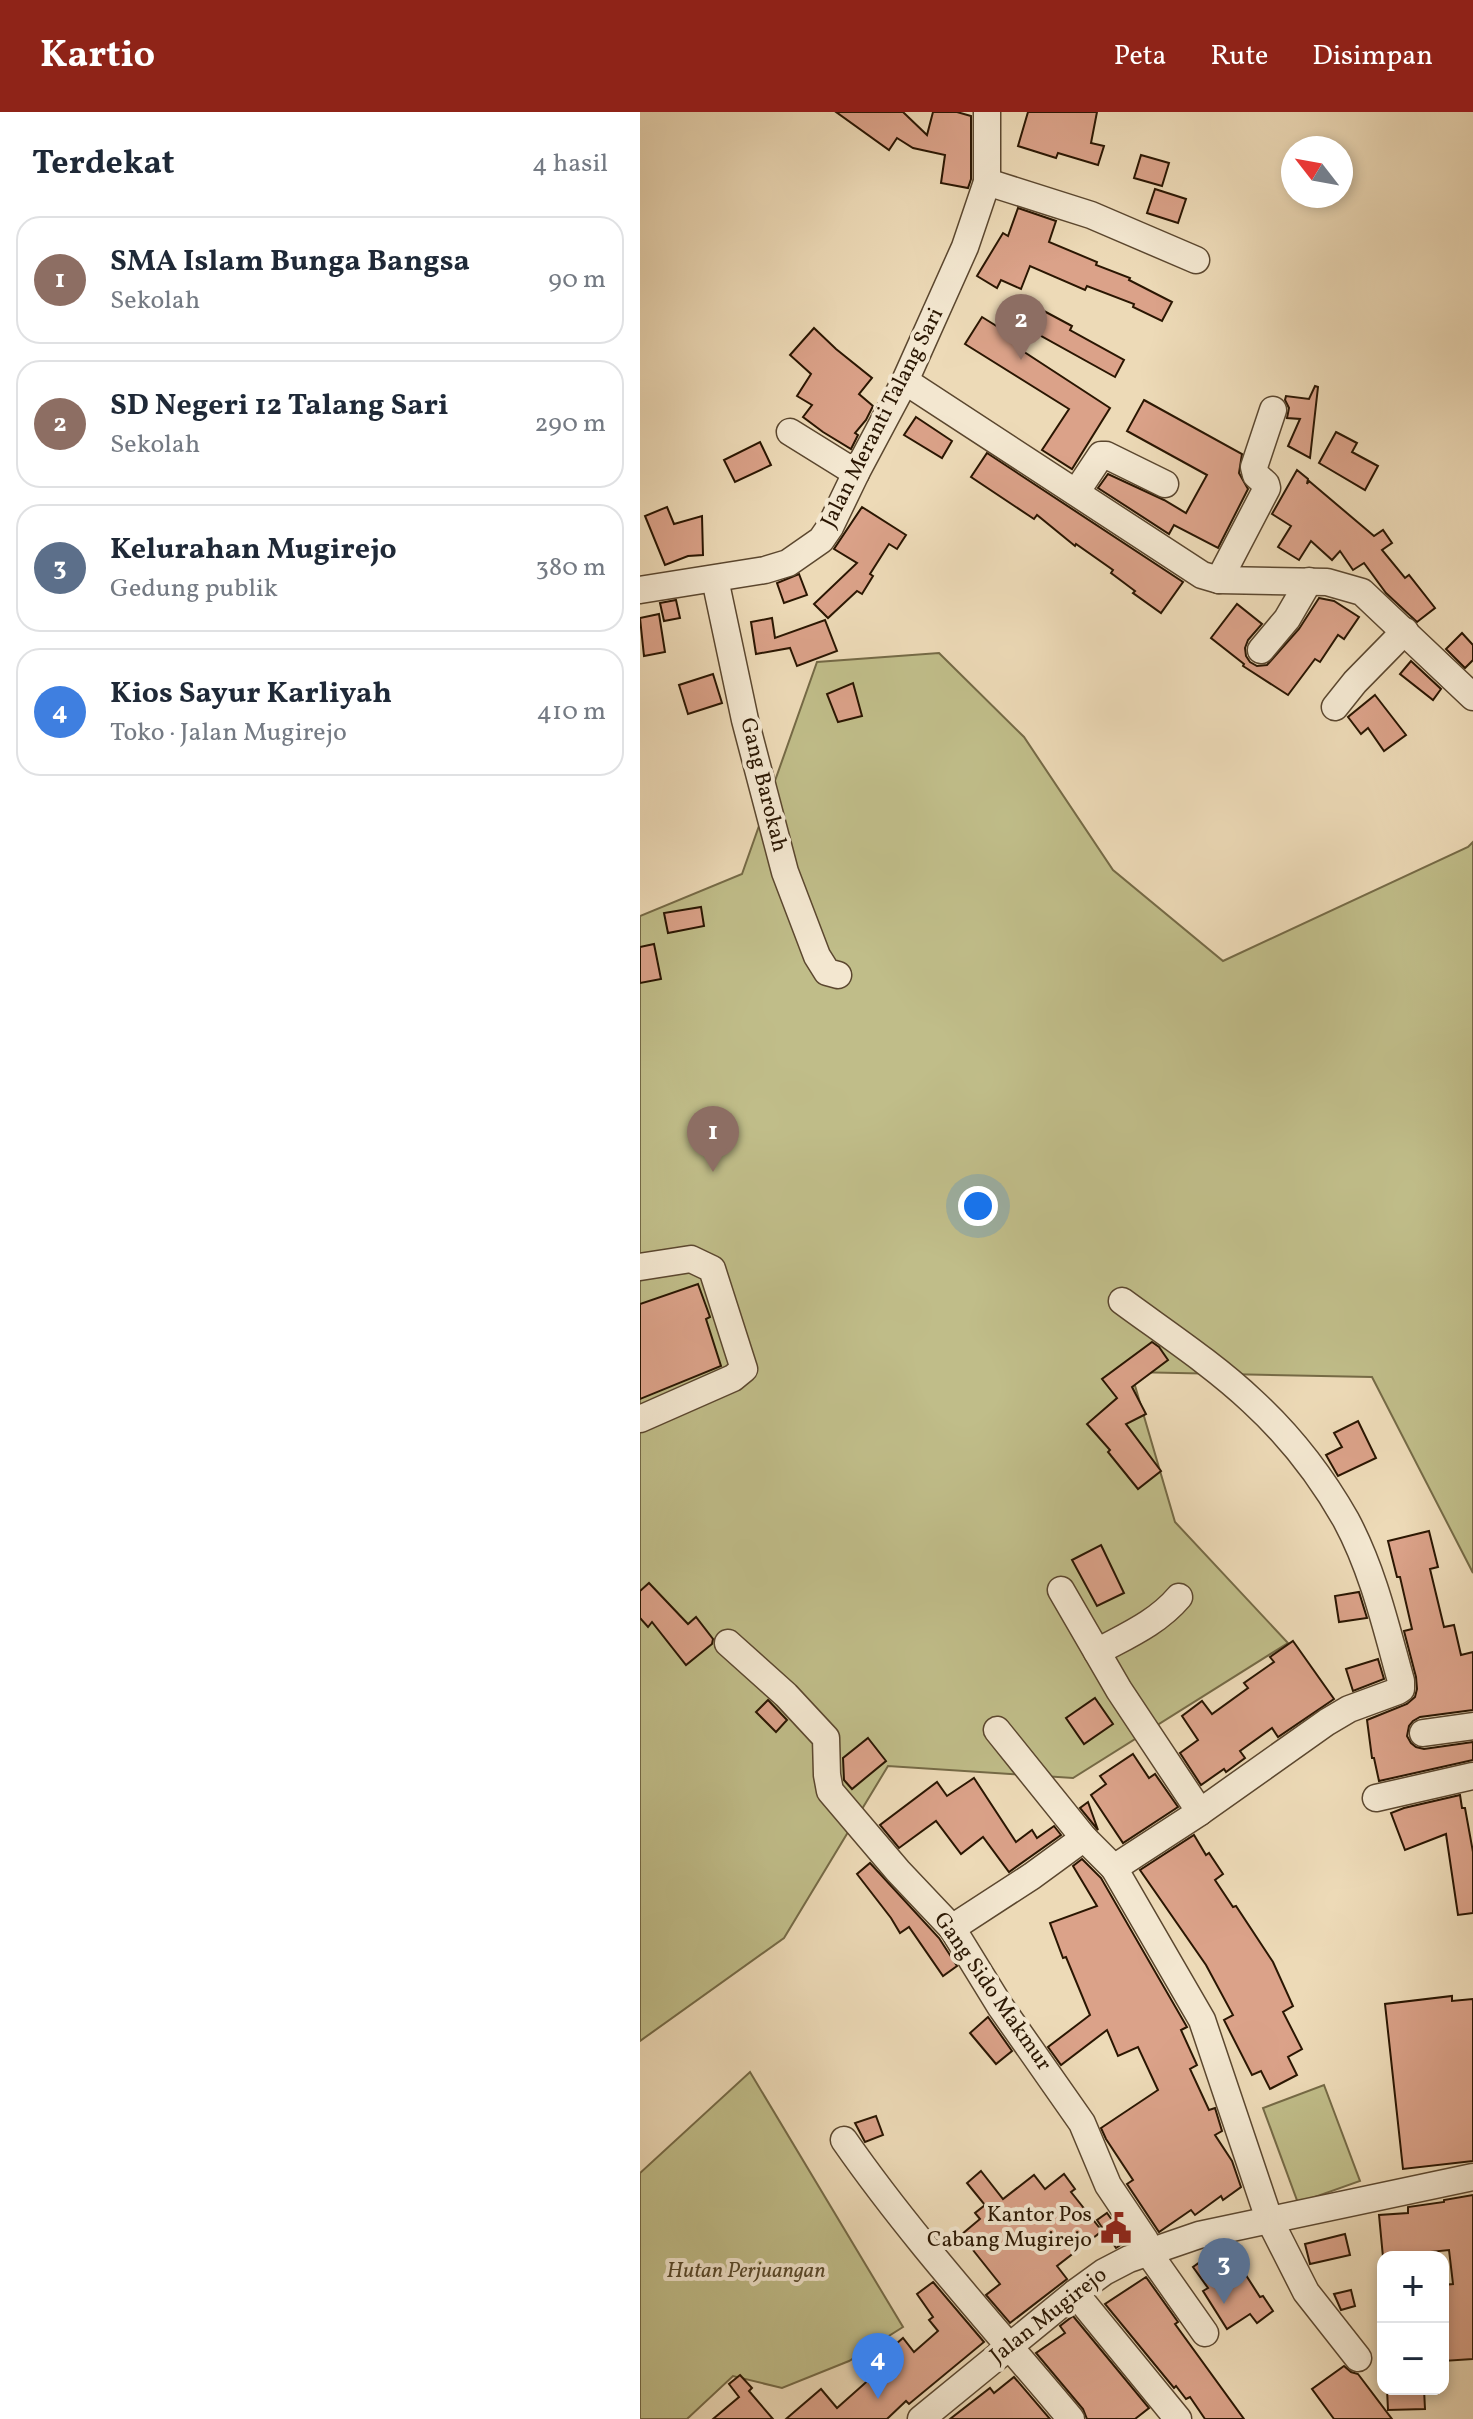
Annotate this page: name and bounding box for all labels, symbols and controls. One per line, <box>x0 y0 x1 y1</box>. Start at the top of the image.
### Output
text: Kartio <box>40 30 155 83</box>
text: Peta <box>1114 37 1166 76</box>
text: Rute <box>1210 37 1268 76</box>
text: Disimpan <box>1312 37 1433 76</box>
north arrow <box>1281 136 1353 208</box>
text: Terdekat <box>32 141 175 188</box>
text: 4 hasil <box>532 146 608 182</box>
text: SMA Islam Bunga Bangsa <box>110 241 470 283</box>
text: 1 <box>55 262 65 298</box>
text: 90 m <box>548 262 606 298</box>
text: Sekolah <box>110 283 200 319</box>
pin: 2 <box>995 294 1047 360</box>
street label: Jalan Meranti Talang Sari <box>814 303 952 533</box>
text: SD Negeri 12 Talang Sari <box>110 385 448 427</box>
text: 2 <box>53 406 67 442</box>
text: 290 m <box>534 406 606 442</box>
text: Sekolah <box>110 427 200 463</box>
text: Kelurahan Mugirejo <box>110 529 397 571</box>
text: 3 <box>53 550 67 586</box>
text: 380 m <box>536 550 606 586</box>
text: Gedung publik <box>110 571 278 607</box>
text: Kios Sayur Karliyah <box>110 673 392 715</box>
text: 4 <box>52 694 68 730</box>
text: 410 m <box>537 694 606 730</box>
text: Toko · Jalan Mugirejo <box>110 715 347 751</box>
street label: Gang Barokah <box>731 715 795 855</box>
pin: 1 <box>687 1106 739 1172</box>
your location <box>958 1186 998 1226</box>
street label: Gang Sido Makmur <box>925 1906 1059 2078</box>
place label: Kantor Pos Cabang Mugirejo <box>927 2200 1092 2256</box>
public building icon: Kantor Pos Cabang Mugirejo <box>1099 2211 1133 2245</box>
pin: 3 <box>1198 2238 1250 2304</box>
map controls <box>1377 2251 1449 2395</box>
button: + <box>1377 2251 1449 2323</box>
park label: Hutan Perjuangan <box>666 2256 826 2287</box>
street label: Jalan Mugirejo <box>984 2260 1114 2372</box>
button: − <box>1377 2323 1449 2395</box>
pin: 4 <box>852 2333 904 2399</box>

